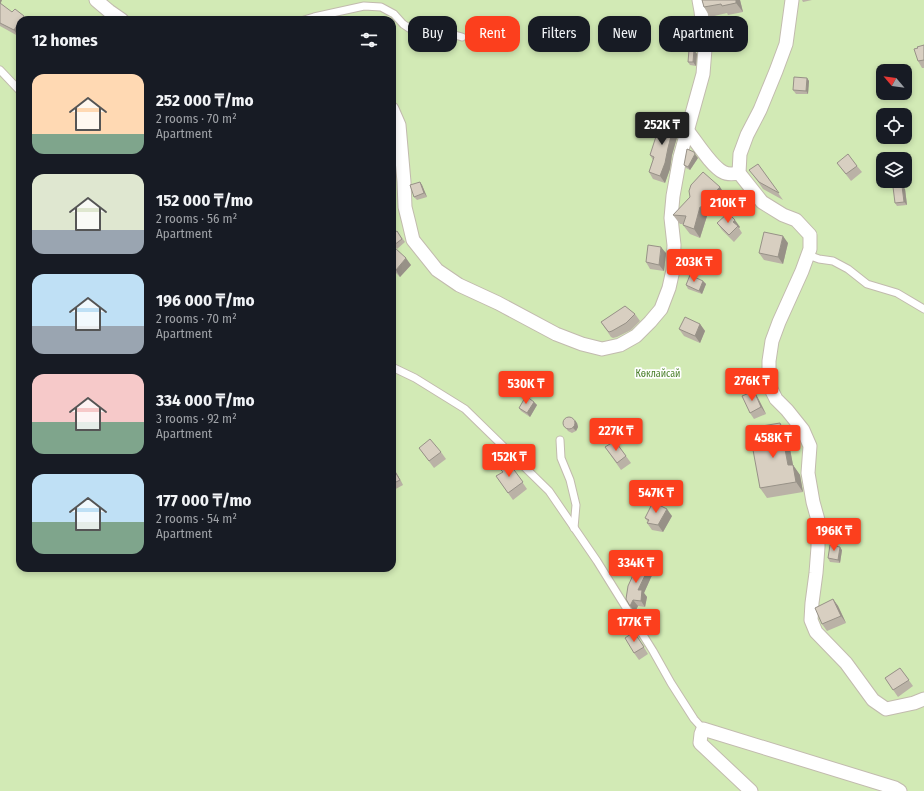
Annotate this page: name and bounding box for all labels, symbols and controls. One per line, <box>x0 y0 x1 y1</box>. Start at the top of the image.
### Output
chip: Buy <box>408 16 457 52</box>
chip: Rent <box>465 16 520 52</box>
chip: Filters <box>528 16 590 52</box>
chip: New <box>598 16 651 52</box>
chip: Apartment <box>659 16 748 52</box>
icon: filters <box>358 29 380 51</box>
text: 12 homes <box>32 30 98 51</box>
north arrow <box>876 64 912 100</box>
map controls <box>876 64 912 188</box>
icon: home <box>64 90 112 138</box>
text: 252 000 ₸/mo <box>156 90 254 111</box>
button: locate <box>876 108 912 144</box>
text: 2 rooms · 70 m² <box>156 111 237 126</box>
pin: 252K ₸ <box>629 112 695 146</box>
text: 252K ₸ <box>644 117 680 132</box>
text: Apartment <box>156 126 212 141</box>
button: layers <box>876 152 912 188</box>
icon: home <box>64 190 112 238</box>
text: 152 000 ₸/mo <box>156 190 253 211</box>
pin: 210K ₸ <box>695 190 761 224</box>
text: 210K ₸ <box>710 195 746 210</box>
text: 2 rooms · 56 m² <box>156 211 237 226</box>
text: Apartment <box>156 226 212 241</box>
pin: 203K ₸ <box>661 249 727 283</box>
text: 203K ₸ <box>676 254 712 269</box>
icon: home <box>64 290 112 338</box>
text: 196 000 ₸/mo <box>156 290 255 311</box>
text: 2 rooms · 70 m² <box>156 311 237 326</box>
text: Apartment <box>156 326 212 341</box>
park label: Көклайсай <box>635 368 681 380</box>
pin: 276K ₸ <box>719 368 785 402</box>
pin: 530K ₸ <box>493 371 559 405</box>
text: 276K ₸ <box>734 373 770 388</box>
text: 530K ₸ <box>508 376 544 391</box>
icon: home <box>64 390 112 438</box>
text: 334 000 ₸/mo <box>156 390 254 411</box>
text: 3 rooms · 92 m² <box>156 411 237 426</box>
pin: 227K ₸ <box>583 418 649 452</box>
text: 227K ₸ <box>599 423 633 438</box>
pin: 458K ₸ <box>740 425 806 459</box>
text: Apartment <box>156 426 212 441</box>
text: 458K ₸ <box>754 430 792 445</box>
pin: 152K ₸ <box>476 444 542 478</box>
text: 152K ₸ <box>491 449 527 464</box>
pin: 547K ₸ <box>623 480 689 514</box>
text: 547K ₸ <box>638 485 674 500</box>
icon: home <box>64 490 112 538</box>
text: 177 000 ₸/mo <box>156 490 251 511</box>
text: 2 rooms · 54 m² <box>156 511 237 526</box>
pin: 196K ₸ <box>801 518 867 552</box>
text: 196K ₸ <box>816 523 852 538</box>
text: Apartment <box>156 526 212 541</box>
pin: 334K ₸ <box>603 550 669 584</box>
text: 334K ₸ <box>618 555 654 570</box>
pin: 177K ₸ <box>601 609 667 643</box>
text: 177K ₸ <box>617 614 651 629</box>

